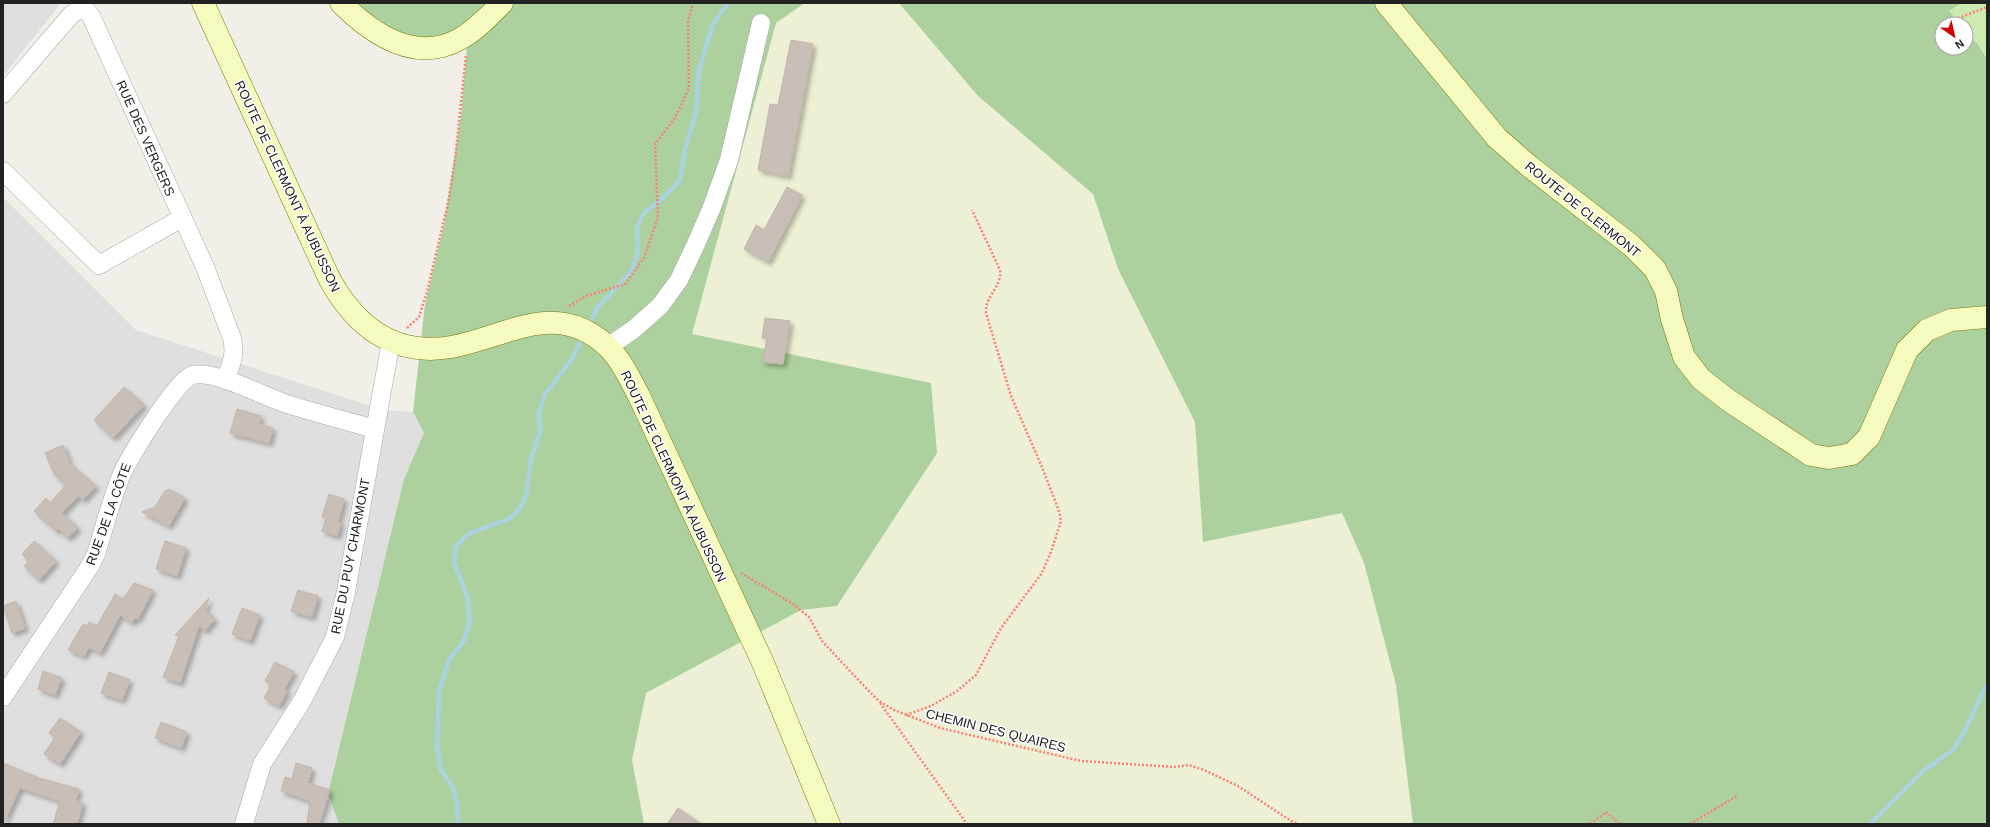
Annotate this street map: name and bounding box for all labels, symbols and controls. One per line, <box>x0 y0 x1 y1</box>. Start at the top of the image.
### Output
north arrow <box>1934 16 1974 56</box>
text: N <box>1953 37 1966 52</box>
street label: RUE DES VERGERS <box>113 78 178 199</box>
street label: ROUTE DE CLERMONT À AUBUSSON <box>232 78 343 294</box>
street label: ROUTE DE CLERMONT <box>1522 158 1643 260</box>
street label: ROUTE DE CLERMONT À AUBUSSON <box>618 368 729 584</box>
street label: RUE DE LA CÔTE <box>83 461 134 567</box>
street label: RUE DU PUY CHARMONT <box>328 477 373 635</box>
street label: CHEMIN DES QUAIRES <box>924 706 1068 755</box>

